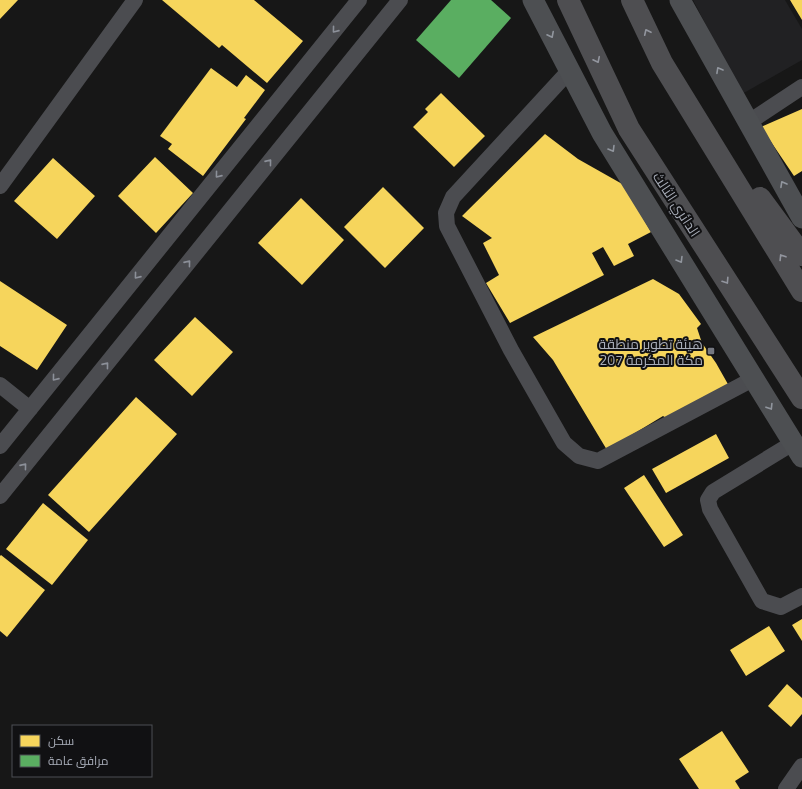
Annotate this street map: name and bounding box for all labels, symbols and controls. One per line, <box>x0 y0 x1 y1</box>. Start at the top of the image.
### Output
one-way arrow <box>333 26 340 33</box>
one-way arrow <box>644 28 652 36</box>
one-way arrow <box>546 30 554 38</box>
one-way arrow <box>592 56 600 64</box>
one-way arrow <box>717 67 724 74</box>
one-way arrow <box>608 145 615 152</box>
one-way arrow <box>265 160 272 167</box>
street label: الدائري الثالث <box>646 167 706 242</box>
one-way arrow <box>216 171 223 178</box>
one-way arrow <box>780 181 787 188</box>
one-way arrow <box>779 254 786 261</box>
one-way arrow <box>675 256 683 263</box>
one-way arrow <box>183 261 190 268</box>
one-way arrow <box>134 272 141 279</box>
one-way arrow <box>722 276 729 283</box>
place label: هيئة تطوير منطقة مكة المكرمة 207 <box>598 333 703 370</box>
marker: هيئة تطوير منطقة مكة المكرمة 207 <box>706 346 716 356</box>
one-way arrow <box>101 362 108 369</box>
one-way arrow <box>53 373 60 380</box>
one-way arrow <box>766 403 773 410</box>
one-way arrow <box>20 463 27 470</box>
legend <box>12 725 152 777</box>
text: سكن <box>48 731 74 750</box>
text: مرافق عامة <box>48 751 108 770</box>

